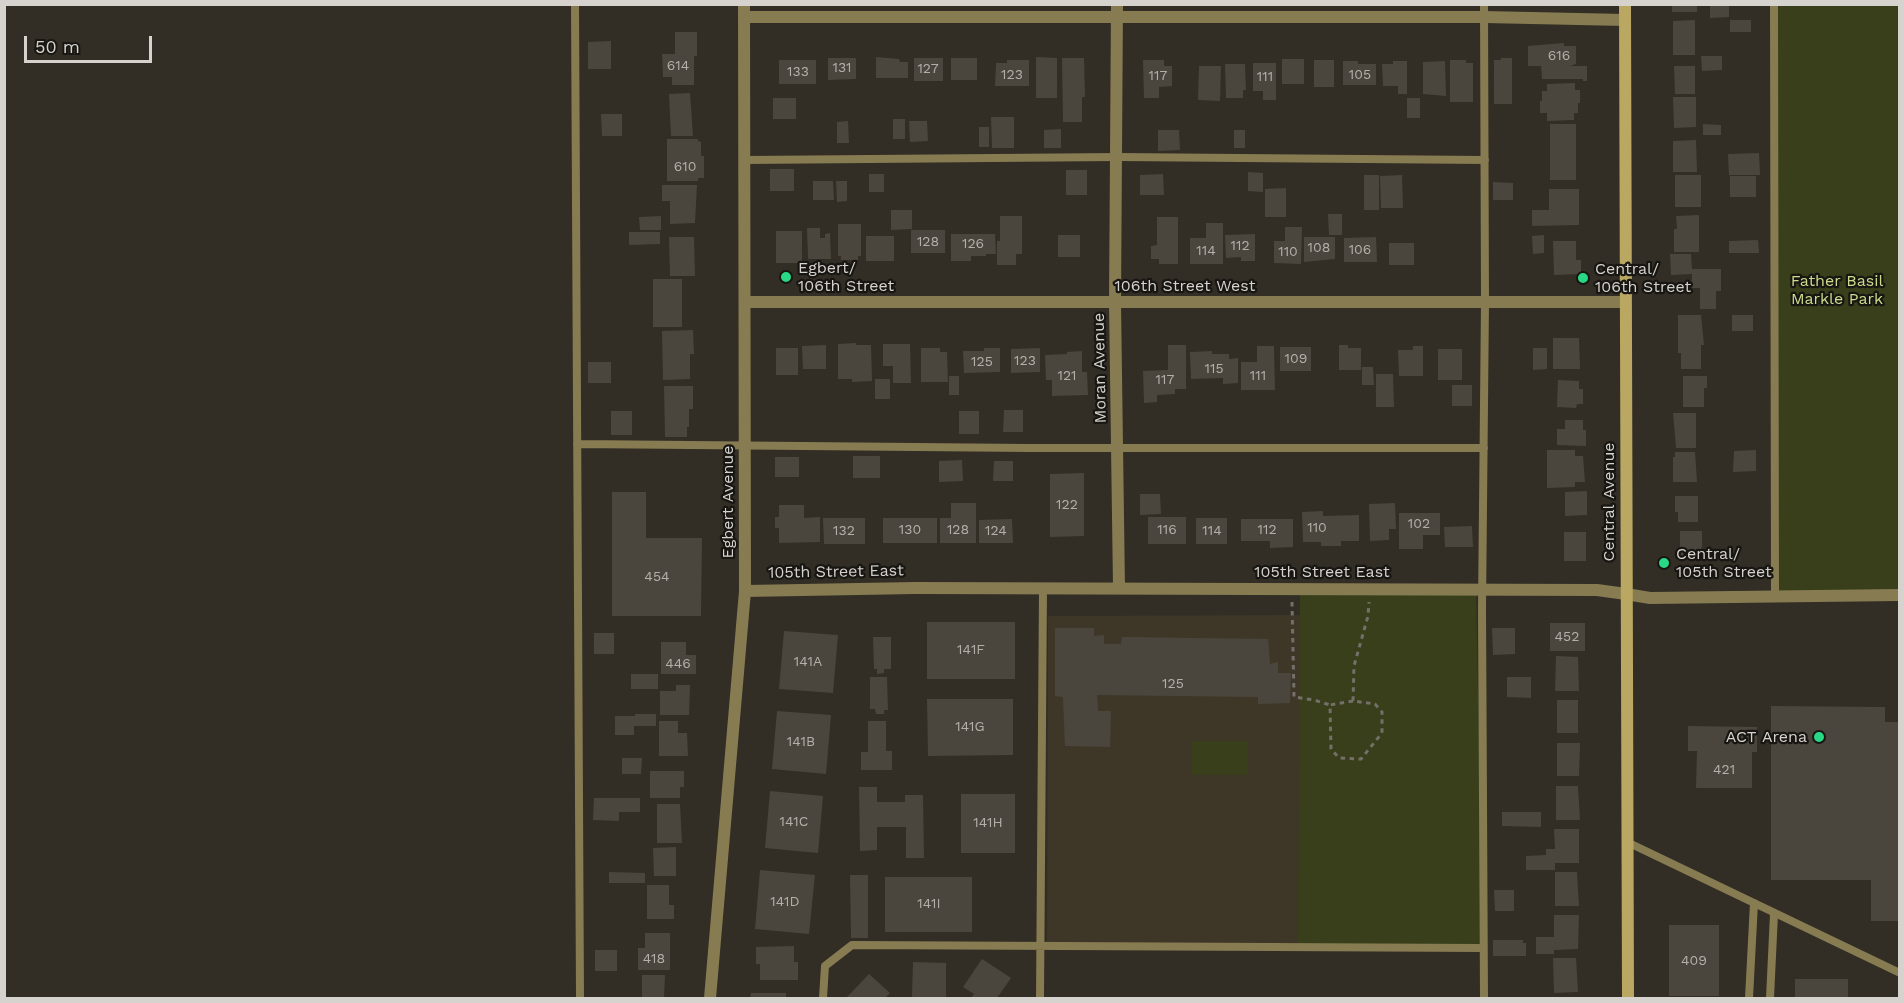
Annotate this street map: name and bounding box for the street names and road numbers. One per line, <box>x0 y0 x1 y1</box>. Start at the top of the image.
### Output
street label: 106th Street West <box>1115 276 1255 296</box>
street label: Moran Avenue <box>1089 313 1111 423</box>
street label: Central Avenue <box>1599 442 1619 562</box>
street label: Egbert Avenue <box>718 446 738 558</box>
street label: 105th Street East <box>768 561 904 583</box>
street label: 105th Street East <box>1254 562 1390 582</box>

